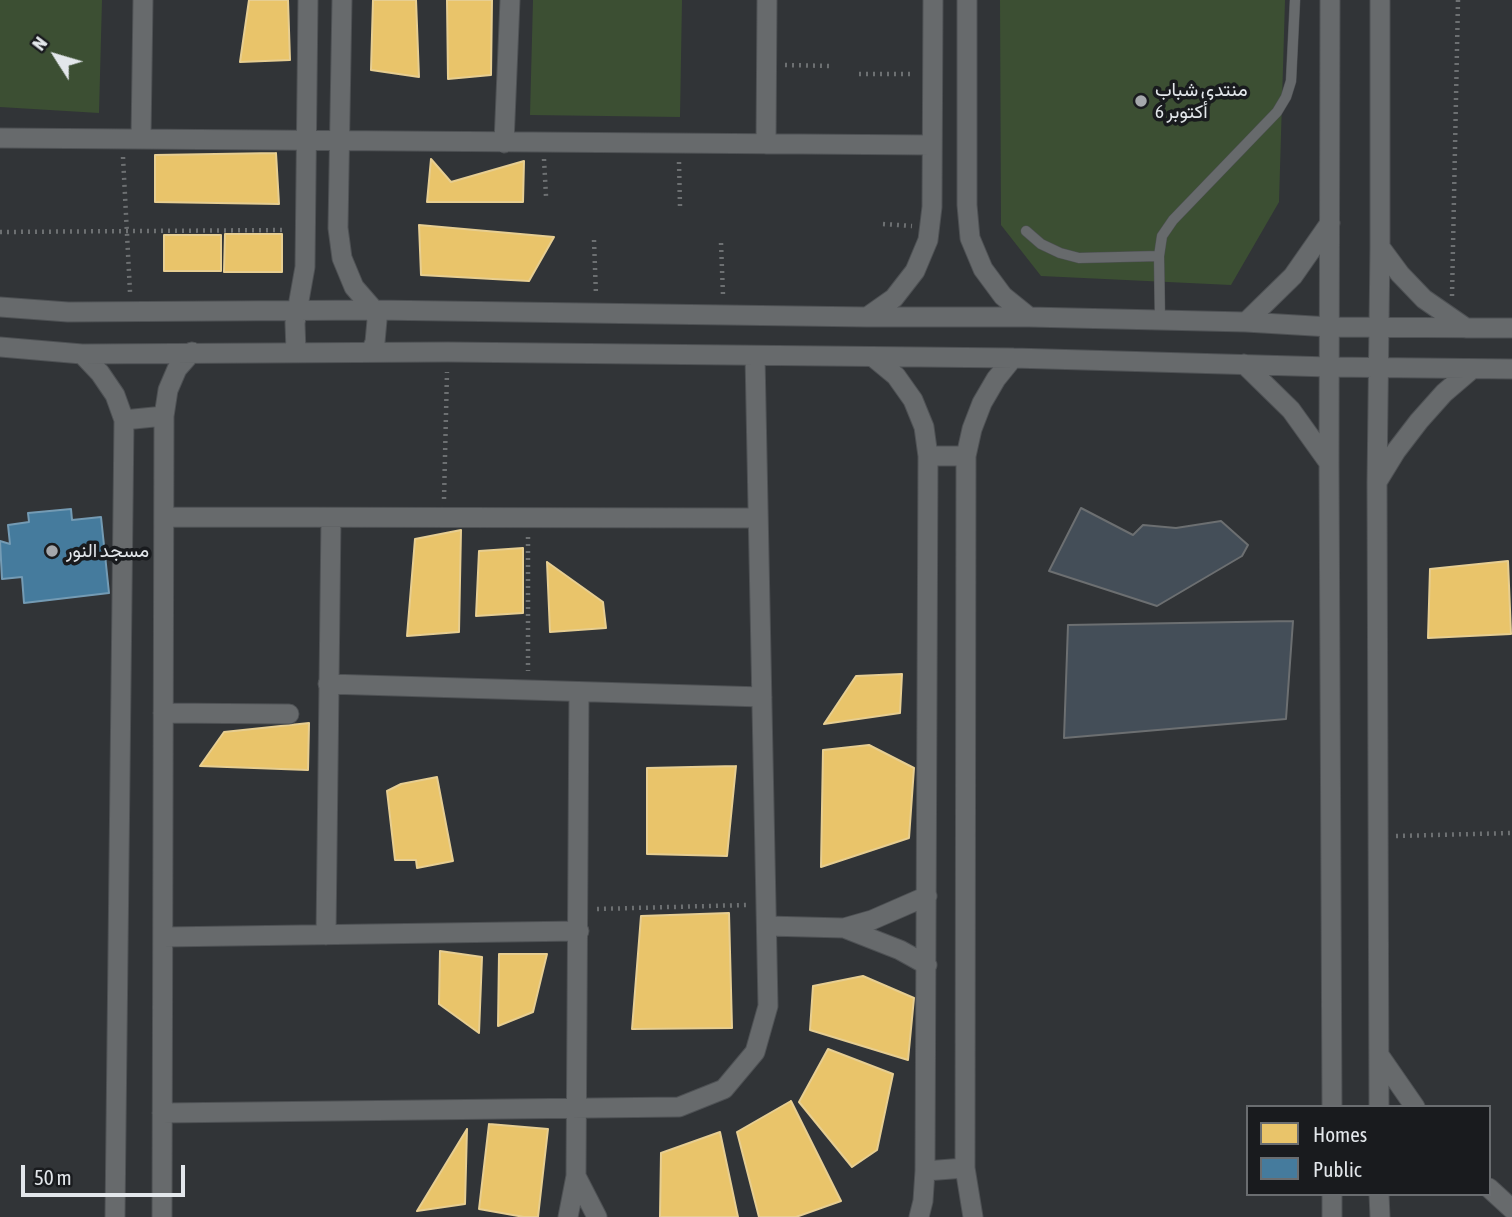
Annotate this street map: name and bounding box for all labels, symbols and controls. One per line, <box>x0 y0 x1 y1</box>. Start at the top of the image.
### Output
north arrow <box>21 21 91 91</box>
text: N <box>27 32 51 54</box>
place label: منتدى شباب 6 أكتوبر <box>1155 79 1248 123</box>
marker: منتدى شباب 6 أكتوبر <box>1133 93 1149 109</box>
place label: مسجد النور <box>66 540 149 562</box>
marker: مسجد النور <box>44 543 60 559</box>
legend <box>1246 1105 1491 1196</box>
text: Homes <box>1313 1122 1367 1146</box>
scale bar <box>24 1150 189 1194</box>
text: Public <box>1313 1157 1362 1181</box>
text: 50 m <box>34 1165 72 1189</box>

